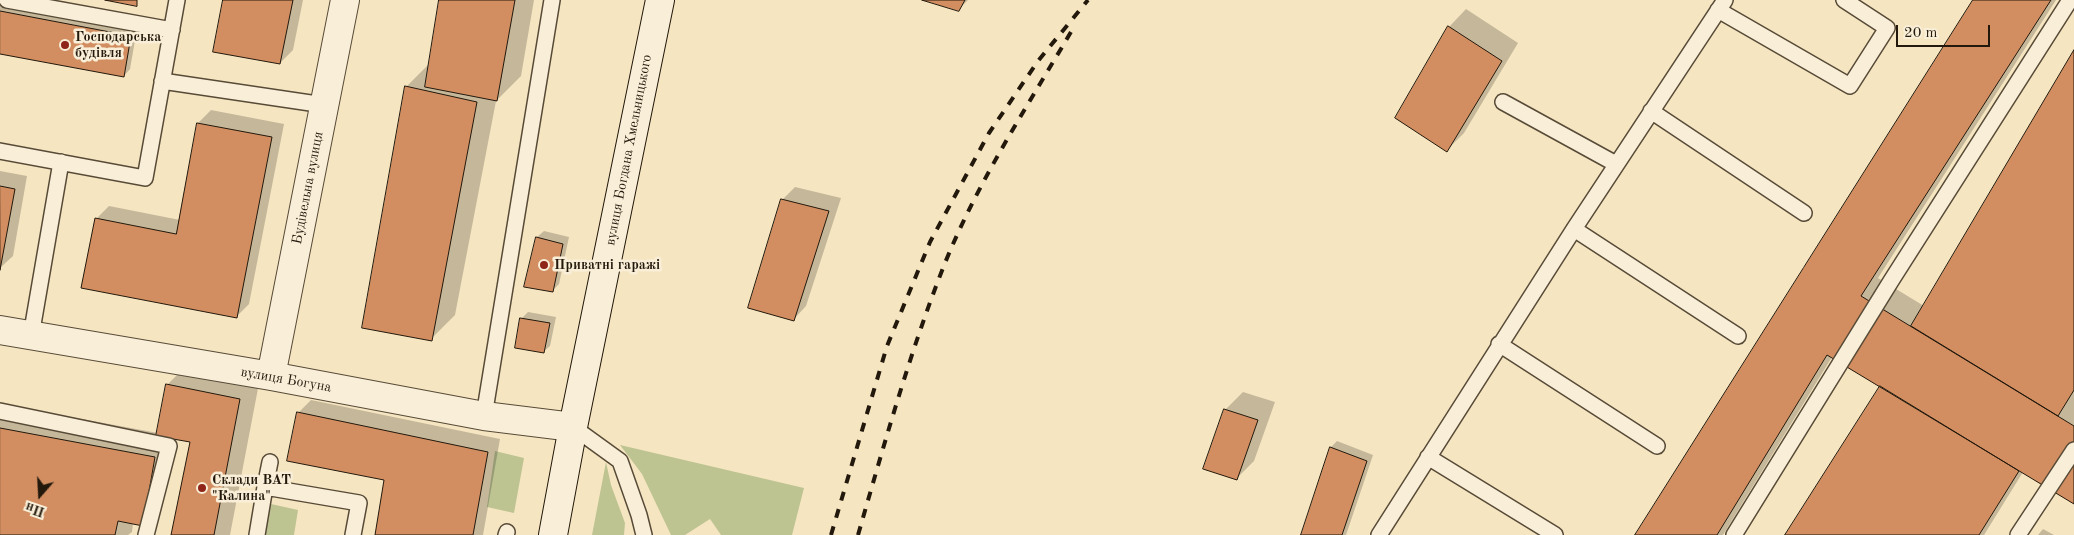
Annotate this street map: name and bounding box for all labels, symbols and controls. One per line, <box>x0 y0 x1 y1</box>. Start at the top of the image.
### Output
scale bar <box>1899 15 1993 47</box>
text: 20 m <box>1904 26 1938 41</box>
place label: Господарська будівля <box>75 29 161 62</box>
marker: Господарська будівля <box>59 39 71 51</box>
street label: вулиця Богдана Хмельницького <box>602 53 656 247</box>
street label: Будівельна вулиця <box>289 130 327 246</box>
place label: Приватні гаражі <box>554 257 660 273</box>
marker: Приватні гаражі <box>538 259 550 271</box>
street label: вулиця Богуна <box>239 364 333 396</box>
north arrow <box>15 470 65 520</box>
place label: Склади ВАТ "Калина" <box>212 472 291 504</box>
marker: Склади ВАТ "Калина" <box>196 482 208 494</box>
text: Пн <box>24 499 47 519</box>

